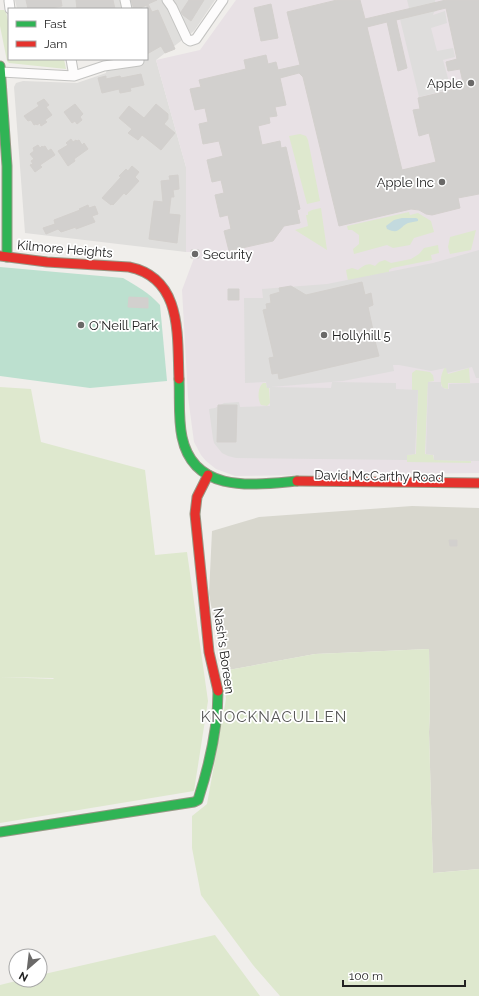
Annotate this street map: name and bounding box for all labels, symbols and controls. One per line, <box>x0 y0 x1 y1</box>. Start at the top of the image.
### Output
legend <box>8 8 148 60</box>
text: Fast <box>44 17 67 31</box>
text: Jam <box>44 37 67 51</box>
place label: Apple <box>427 76 463 91</box>
marker: Apple <box>466 78 476 88</box>
place label: Apple Inc <box>377 175 434 190</box>
marker: Apple Inc <box>437 177 447 187</box>
street label: Kilmore Heights <box>17 237 113 261</box>
place label: Security <box>203 247 252 262</box>
marker: Security <box>190 249 200 259</box>
place label: O'Neill Park <box>89 318 158 333</box>
marker: O'Neill Park <box>76 320 86 330</box>
place label: Hollyhill 5 <box>332 328 391 343</box>
marker: Hollyhill 5 <box>319 330 329 340</box>
street label: David McCarthy Road <box>314 467 444 485</box>
street label: Nash's Boreen <box>211 607 237 695</box>
district label: KNOCKNACULLEN <box>201 708 347 726</box>
north arrow <box>8 948 48 988</box>
scale bar <box>343 962 465 988</box>
text: N <box>17 969 30 984</box>
text: 100 m <box>349 969 383 983</box>

